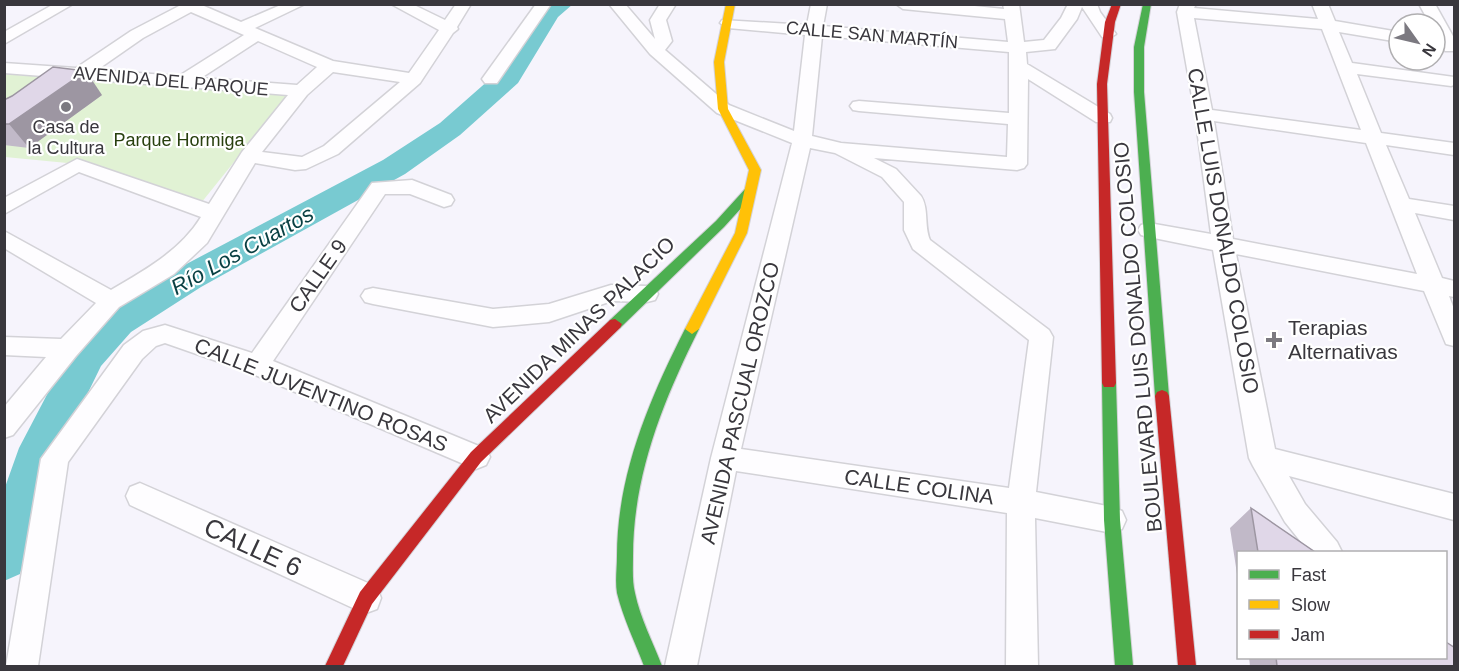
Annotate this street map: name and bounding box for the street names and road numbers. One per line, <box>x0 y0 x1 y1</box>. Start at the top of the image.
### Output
street label: CALLE SAN MARTÍN <box>785 18 959 52</box>
street label: AVENIDA DEL PARQUE <box>73 63 269 99</box>
street label: CALLE LUIS DONALDO COLOSIO <box>1183 66 1263 396</box>
street label: BOULEVARD LUIS DONALDO COLOSIO <box>1109 141 1166 533</box>
street label: AVENIDA MINAS PALACIO <box>478 232 679 427</box>
street label: CALLE 9 <box>284 235 351 317</box>
street label: AVENIDA PASCUAL OROZCO <box>696 259 783 546</box>
street label: CALLE JUVENTINO ROSAS <box>191 333 451 456</box>
street label: CALLE COLINA <box>843 465 995 508</box>
street label: CALLE 6 <box>199 511 307 583</box>

